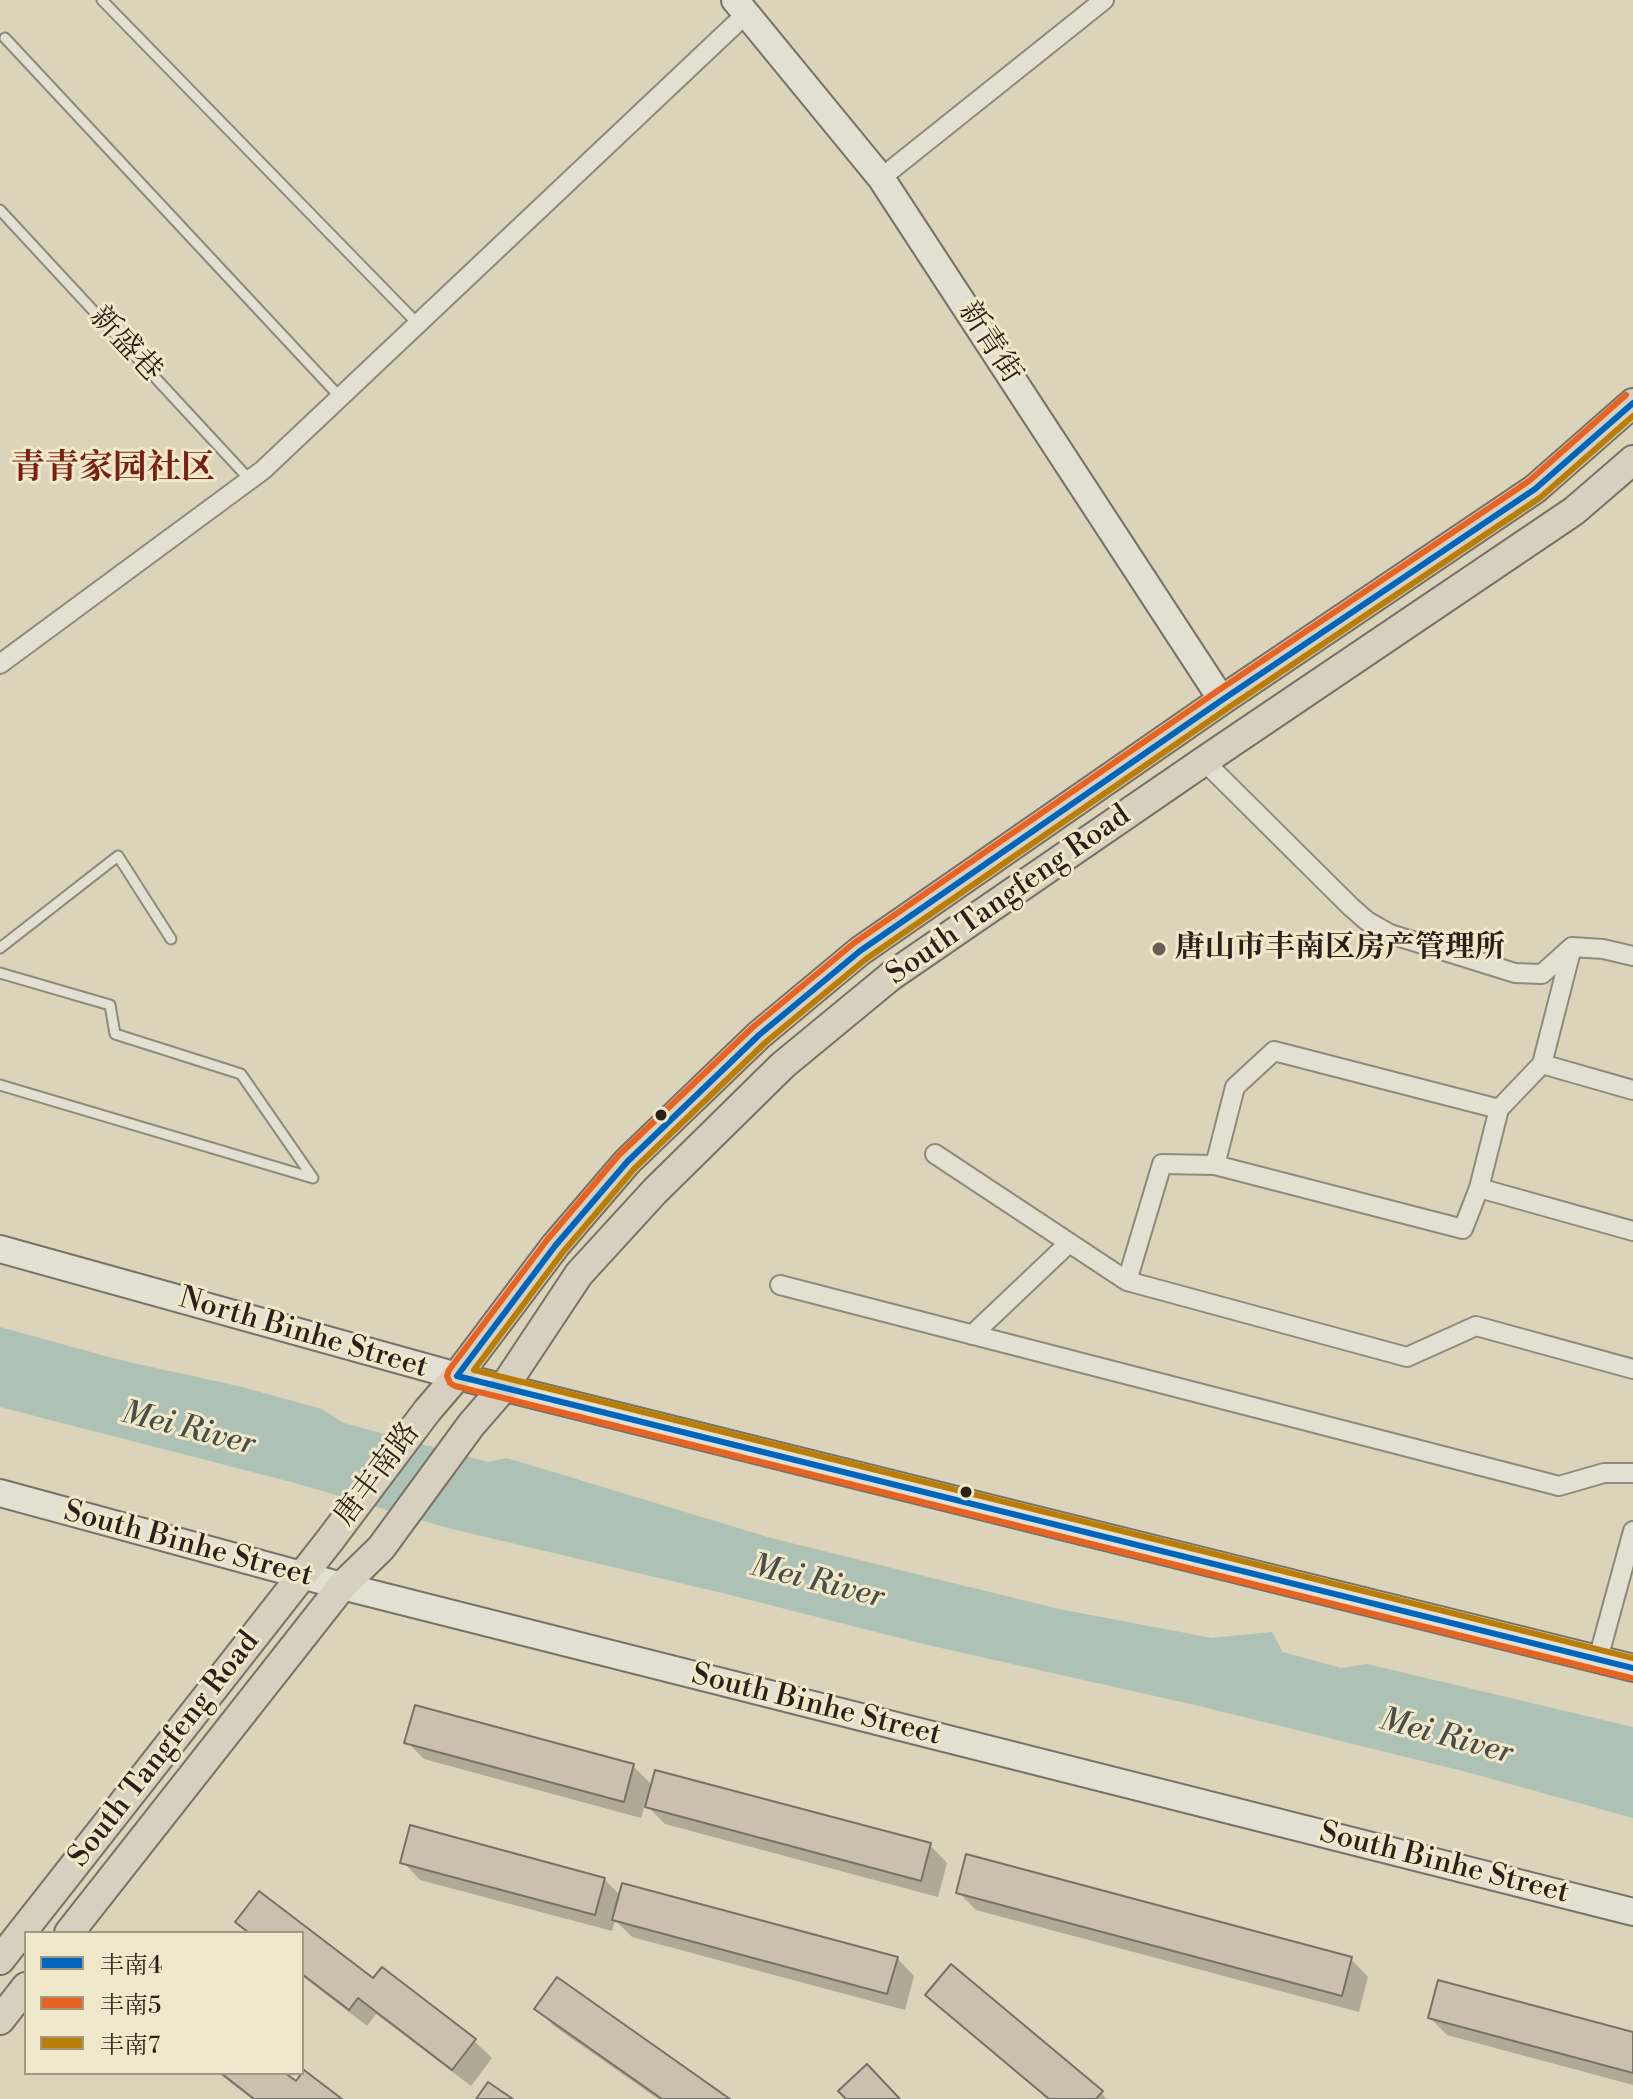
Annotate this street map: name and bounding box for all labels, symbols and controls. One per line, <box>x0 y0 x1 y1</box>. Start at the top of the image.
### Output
street label: 新青街 <box>949 295 1029 391</box>
street label: 新盛巷 <box>81 300 169 390</box>
district label: 青青家园社区 <box>11 450 215 490</box>
street label: South Tangfeng Road <box>880 798 1138 994</box>
place label: 唐山市丰南区房产管理所 <box>1175 931 1505 967</box>
marker: 唐山市丰南区房产管理所 <box>1150 940 1168 958</box>
unlabelled marker <box>653 1107 669 1123</box>
street label: North Binhe Street <box>174 1281 432 1387</box>
water label: Mei River <box>117 1395 259 1465</box>
street label: 唐丰南路 <box>328 1416 428 1534</box>
unlabelled marker <box>958 1484 974 1500</box>
street label: South Binhe Street <box>60 1495 316 1595</box>
water label: Mei River <box>746 1548 888 1618</box>
street label: South Tangfeng Road <box>62 1625 268 1875</box>
street label: South Binhe Street <box>688 1658 944 1754</box>
water label: Mei River <box>1375 1702 1517 1774</box>
street label: South Binhe Street <box>1316 1816 1572 1912</box>
legend <box>24 1931 304 2075</box>
text: 丰南4 <box>100 1951 162 1981</box>
text: 丰南5 <box>100 1991 161 2021</box>
text: 丰南7 <box>100 2031 160 2061</box>

